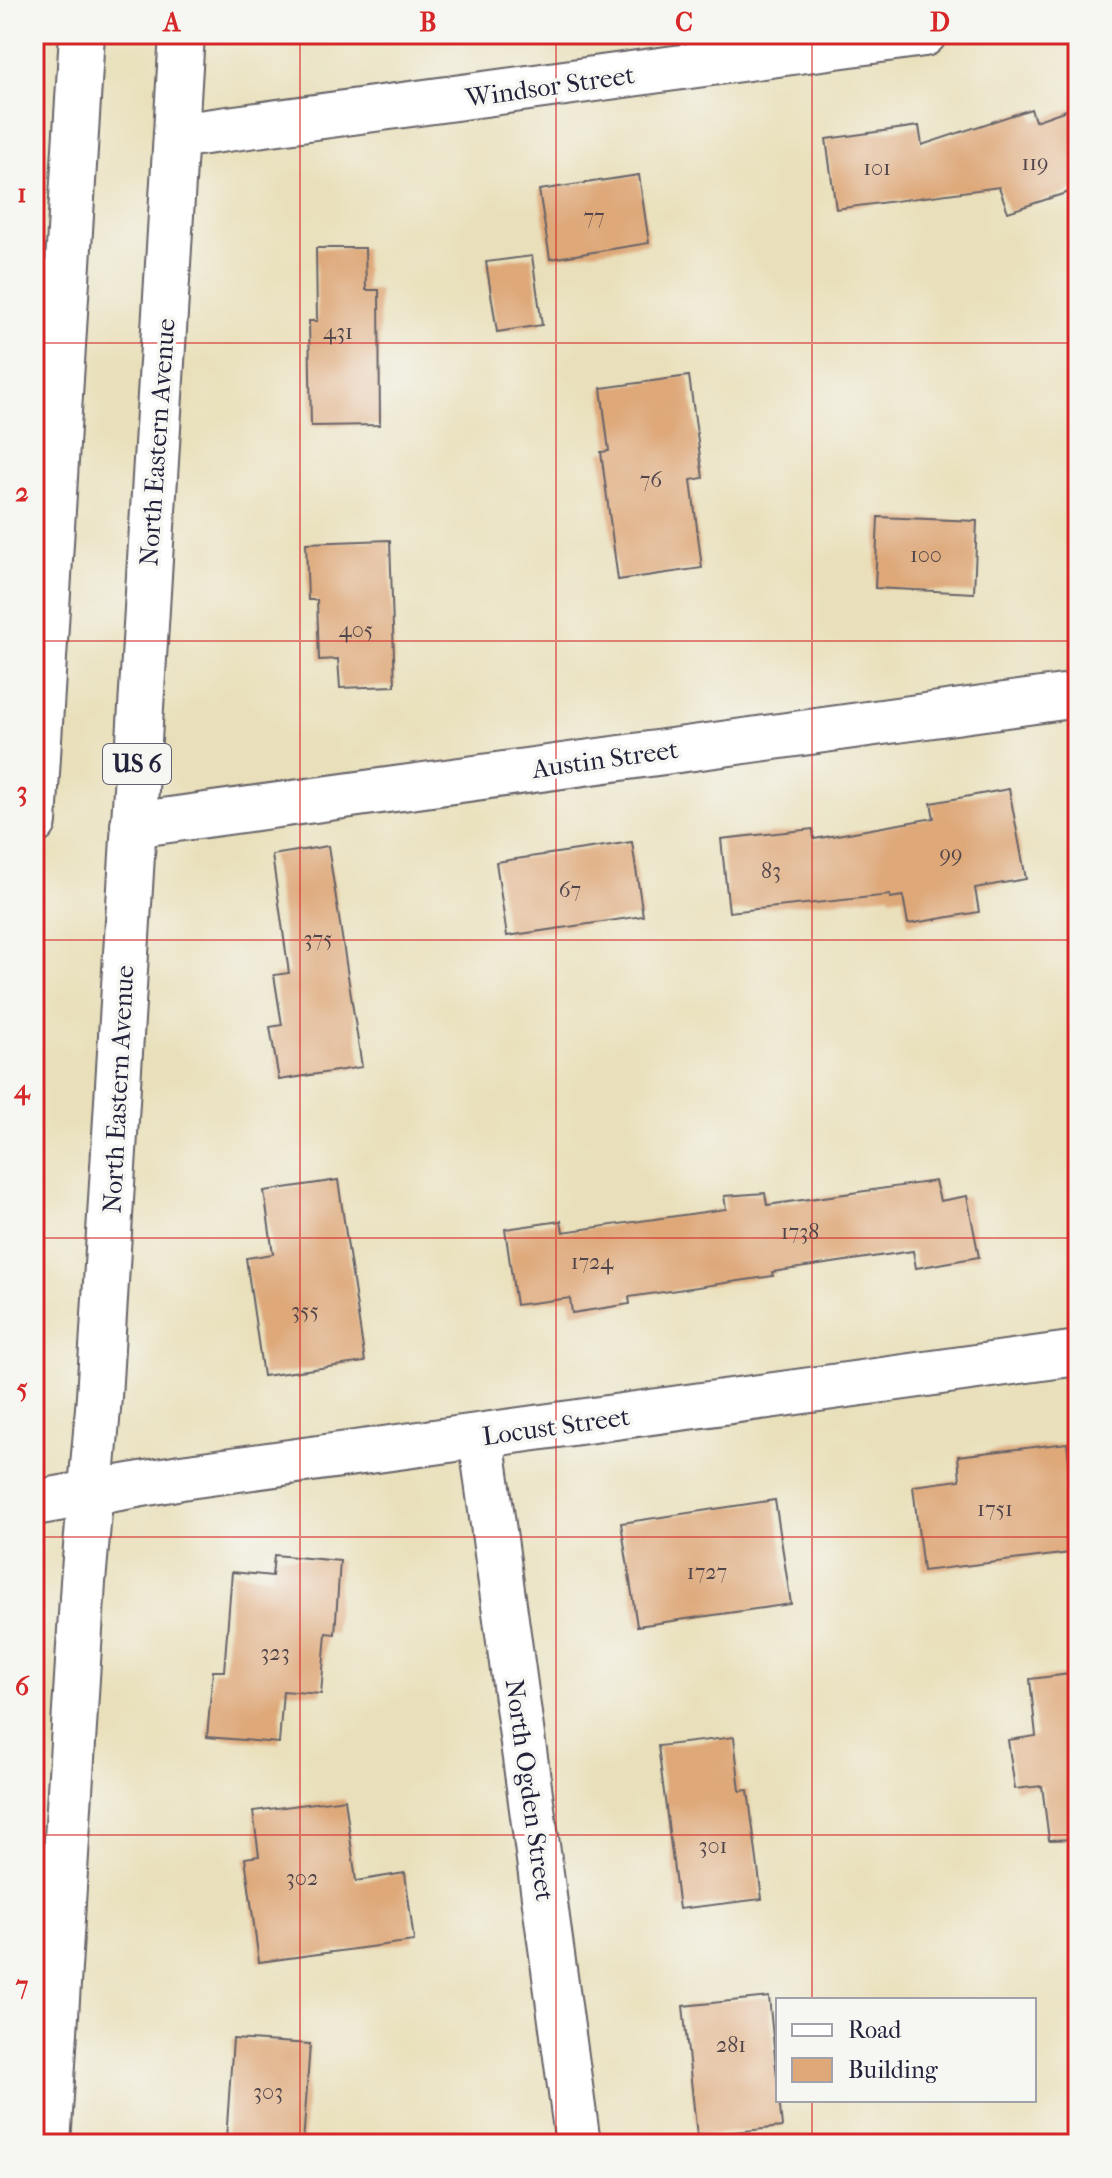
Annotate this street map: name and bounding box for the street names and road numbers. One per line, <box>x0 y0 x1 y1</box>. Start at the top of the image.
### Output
street label: Windsor Street <box>463 59 637 114</box>
street label: North Eastern Avenue <box>133 317 182 567</box>
street label: Austin Street <box>529 734 681 785</box>
road number: US 6 <box>103 744 171 784</box>
street label: North Eastern Avenue <box>97 964 140 1214</box>
street label: Locust Street <box>481 1401 632 1452</box>
street label: North Ogden Street <box>499 1677 561 1904</box>

